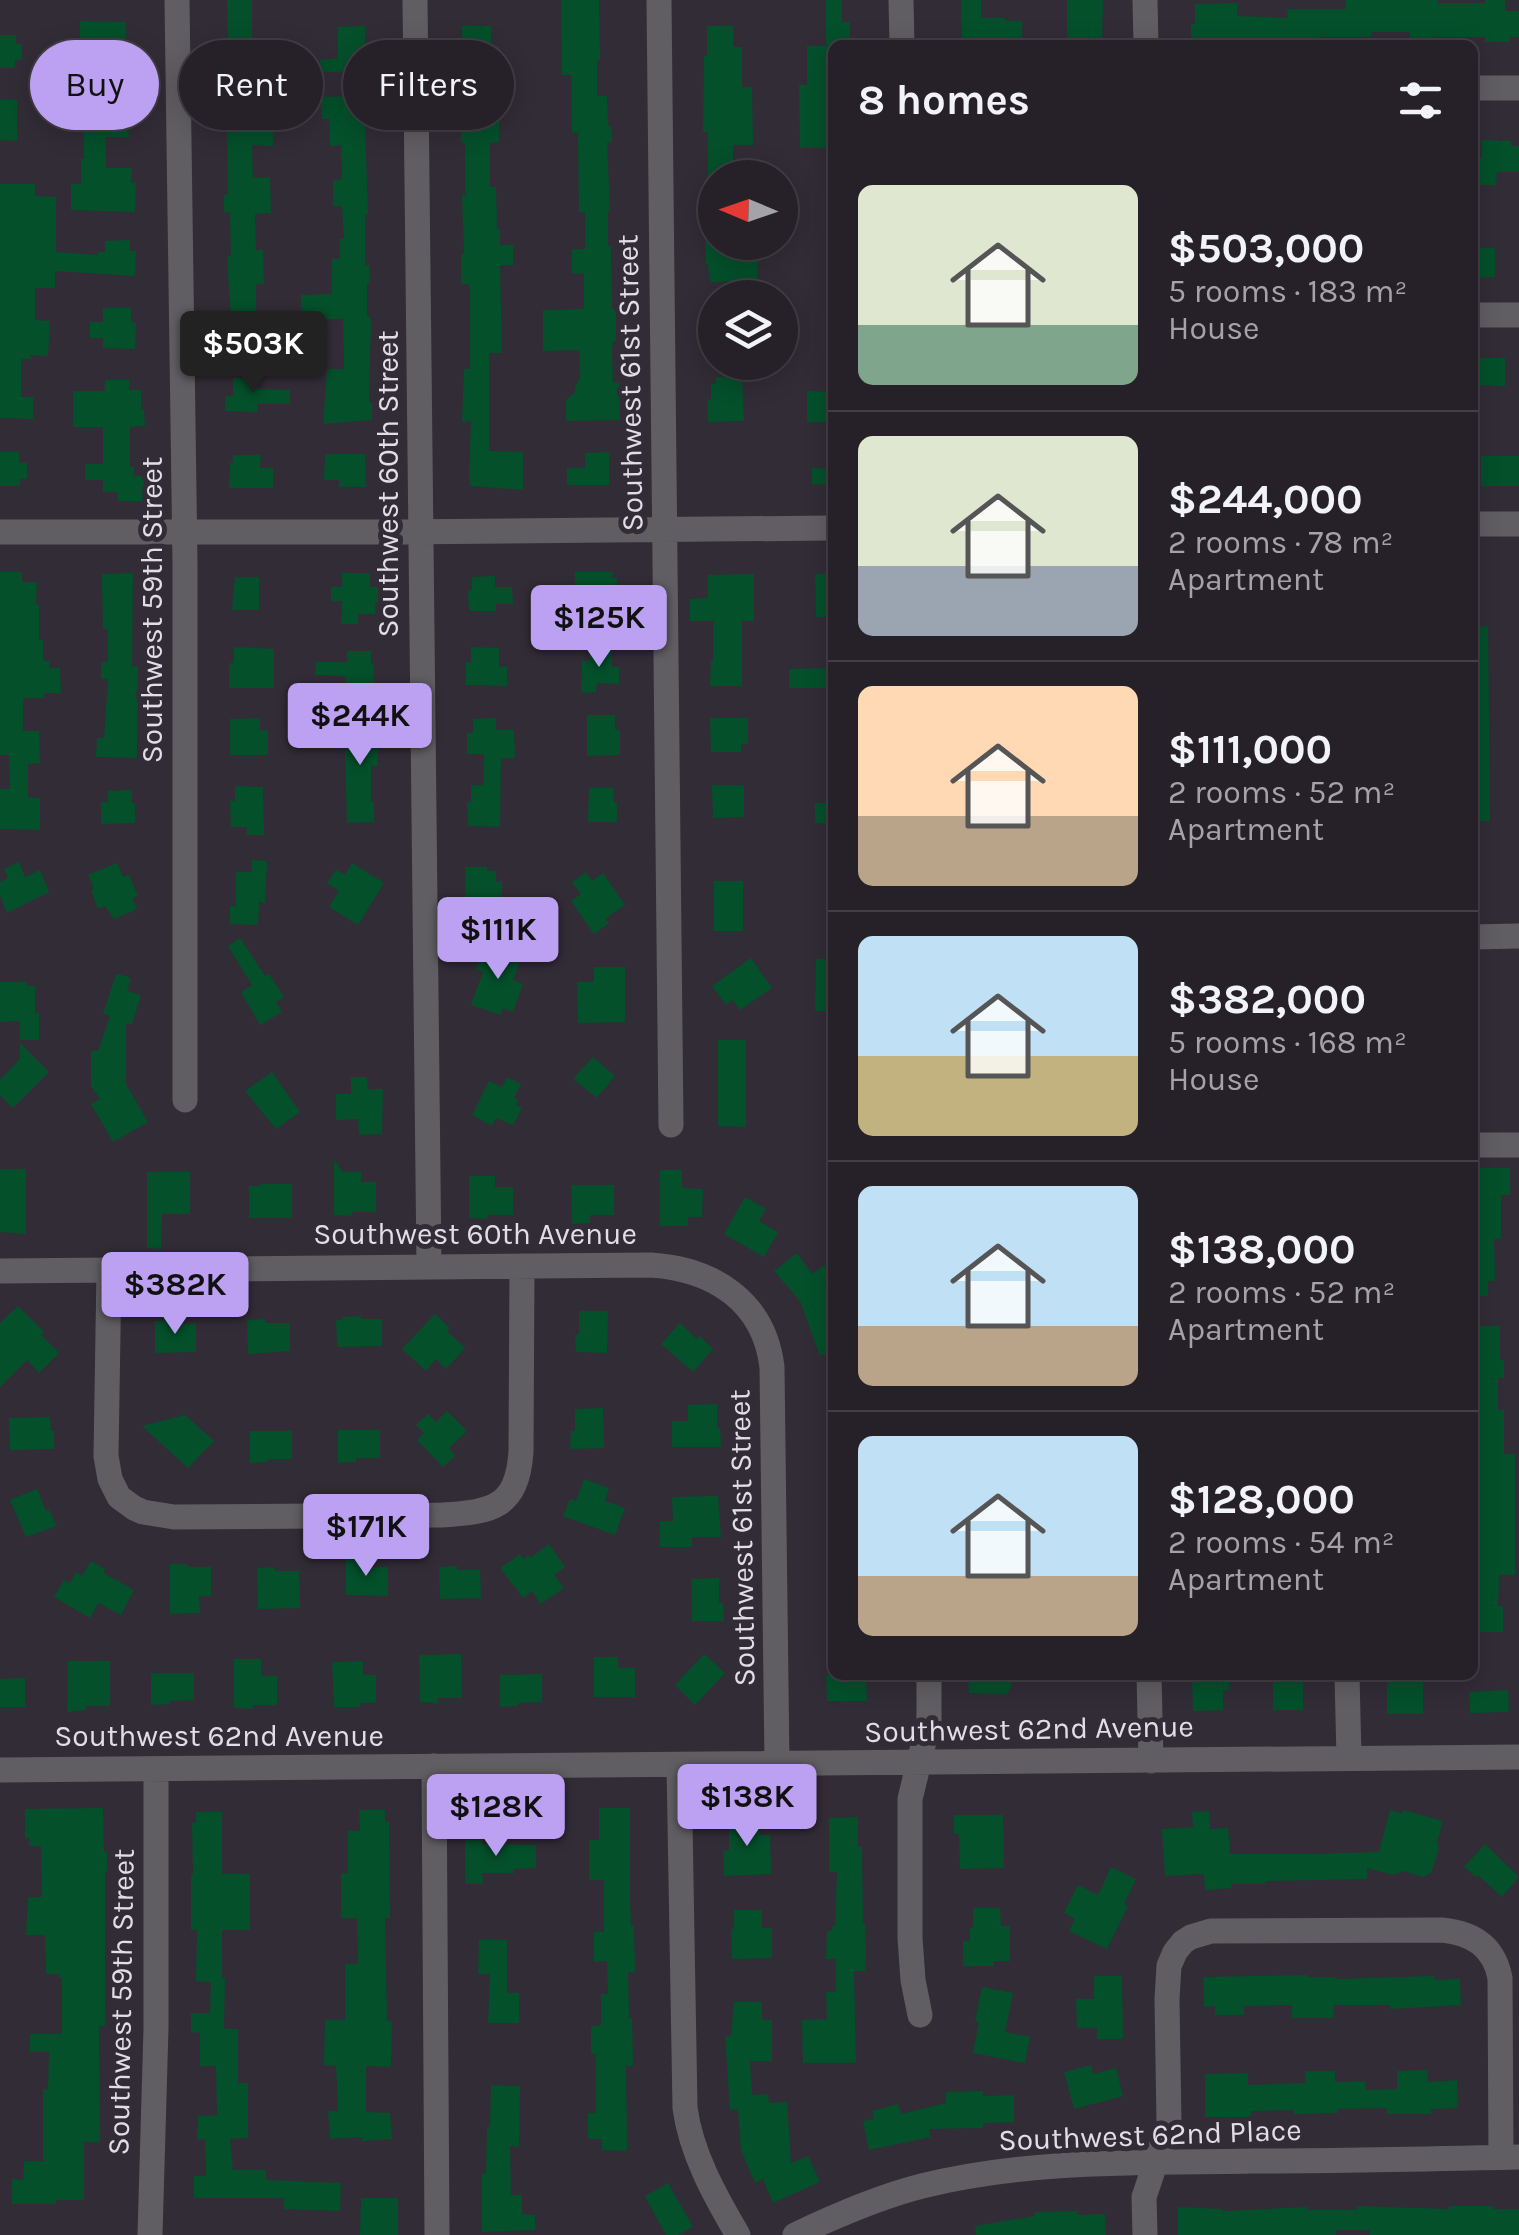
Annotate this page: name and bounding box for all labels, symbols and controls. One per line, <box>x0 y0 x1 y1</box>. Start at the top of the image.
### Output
chip: Buy <box>30 40 159 130</box>
chip: Rent <box>179 40 323 130</box>
chip: Filters <box>343 40 514 130</box>
icon: filters <box>1393 73 1448 128</box>
text: 8 homes <box>858 75 1030 125</box>
north arrow <box>698 160 798 260</box>
map controls <box>698 160 798 380</box>
text: $503,000 <box>1168 223 1364 273</box>
icon: home <box>938 225 1058 345</box>
street label: Southwest 61st Street <box>609 234 651 532</box>
text: 5 rooms · 183 m² <box>1168 273 1407 310</box>
button: layers <box>698 280 798 380</box>
text: House <box>1168 310 1260 347</box>
pin: $503K <box>183 311 323 396</box>
text: $503K <box>202 325 304 362</box>
street label: Southwest 60th Street <box>370 330 406 638</box>
street label: Southwest 59th Street <box>134 457 170 763</box>
text: $244,000 <box>1168 474 1363 524</box>
icon: home <box>938 476 1058 596</box>
text: 2 rooms · 78 m² <box>1168 524 1393 561</box>
text: Apartment <box>1168 561 1324 598</box>
pin: $125K <box>529 585 669 670</box>
text: $125K <box>553 599 645 636</box>
pin: $244K <box>290 683 430 768</box>
text: $244K <box>310 697 410 734</box>
text: $111,000 <box>1168 724 1332 774</box>
icon: home <box>938 726 1058 846</box>
text: 2 rooms · 52 m² <box>1168 774 1395 811</box>
text: Apartment <box>1168 811 1324 848</box>
pin: $111K <box>428 897 568 982</box>
text: $111K <box>459 911 537 948</box>
text: $382,000 <box>1168 974 1366 1024</box>
icon: home <box>938 976 1058 1096</box>
text: 5 rooms · 168 m² <box>1168 1024 1407 1061</box>
text: House <box>1168 1061 1260 1098</box>
street label: Southwest 60th Avenue <box>313 1216 637 1252</box>
text: $138,000 <box>1168 1224 1356 1274</box>
icon: home <box>938 1226 1058 1346</box>
pin: $382K <box>105 1252 245 1337</box>
text: $382K <box>124 1266 226 1303</box>
text: 2 rooms · 52 m² <box>1168 1274 1395 1311</box>
text: Apartment <box>1168 1311 1324 1348</box>
street label: Southwest 61st Street <box>721 1389 763 1687</box>
text: $128,000 <box>1168 1474 1355 1524</box>
icon: home <box>938 1476 1058 1596</box>
pin: $171K <box>296 1494 436 1579</box>
text: $171K <box>325 1508 407 1545</box>
text: 2 rooms · 54 m² <box>1168 1524 1395 1561</box>
text: Apartment <box>1168 1561 1324 1598</box>
street label: Southwest 62nd Avenue <box>864 1708 1194 1750</box>
street label: Southwest 62nd Avenue <box>54 1718 384 1754</box>
pin: $138K <box>677 1764 817 1849</box>
pin: $128K <box>426 1774 566 1859</box>
text: $138K <box>700 1778 794 1815</box>
text: $128K <box>449 1788 543 1825</box>
street label: Southwest 59th Street <box>100 1848 142 2156</box>
street label: Southwest 62nd Place <box>998 2112 1302 2158</box>

